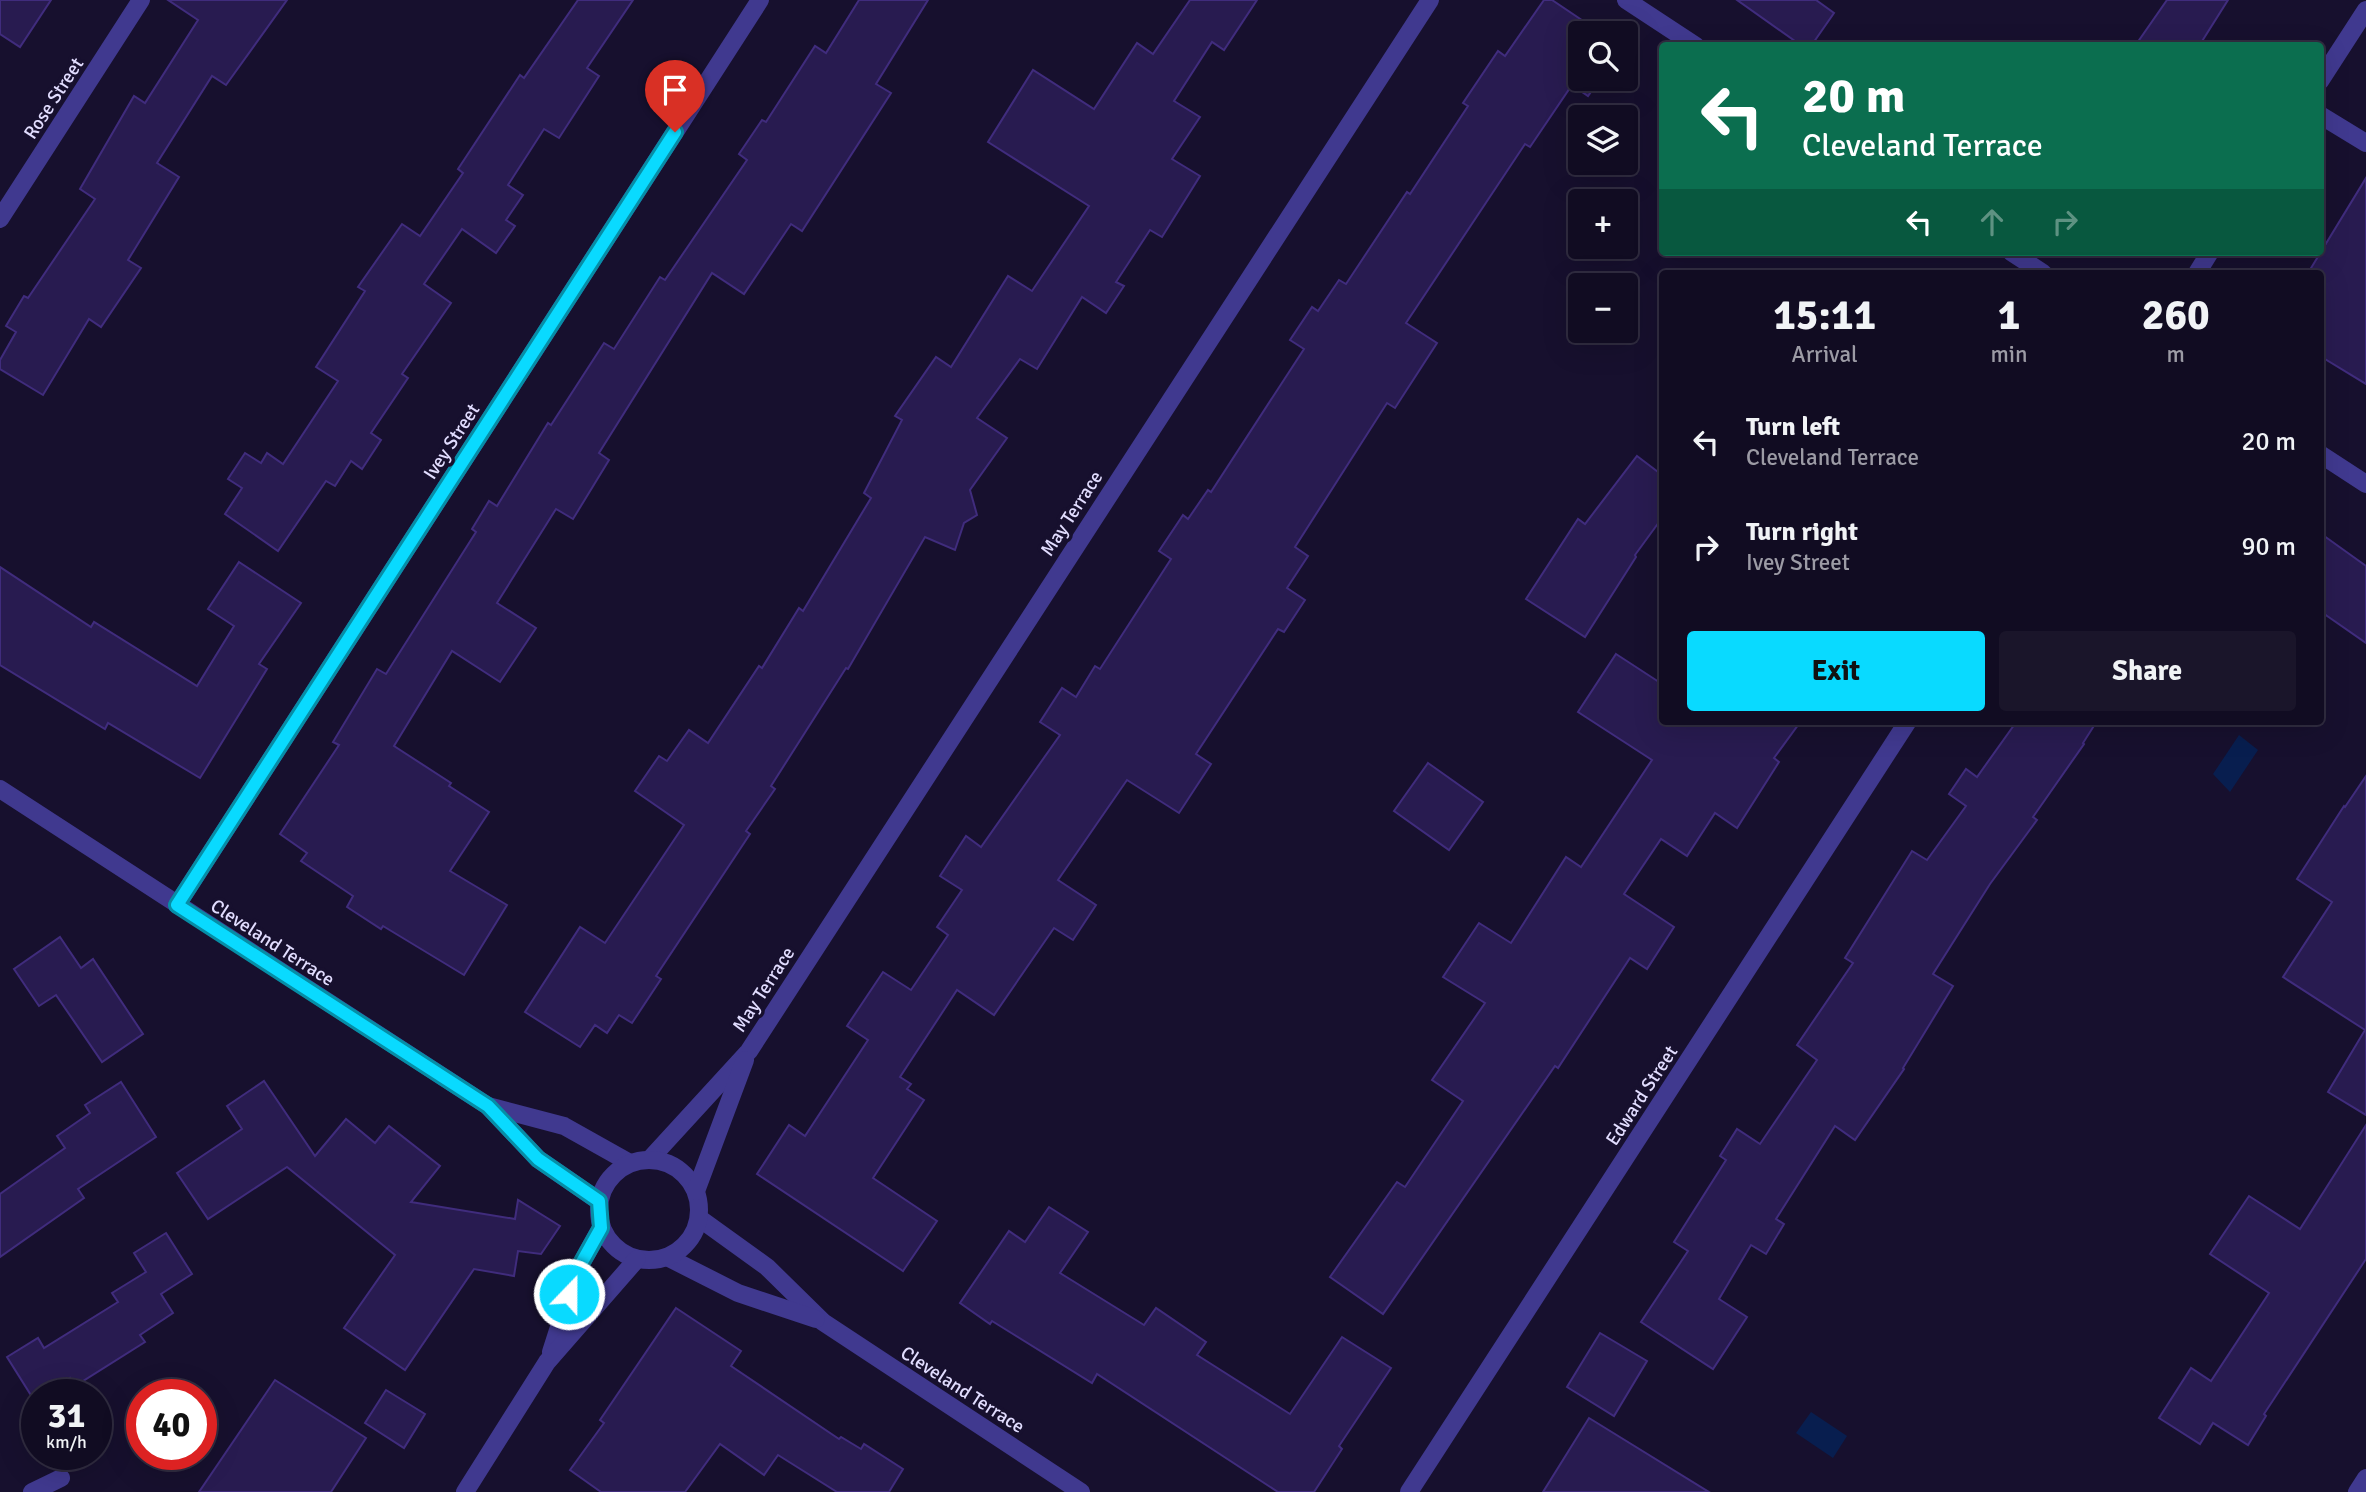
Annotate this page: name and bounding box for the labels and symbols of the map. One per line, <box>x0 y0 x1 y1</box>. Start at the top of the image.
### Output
street label: Rose Street <box>19 53 89 144</box>
pin <box>645 60 705 132</box>
street label: Ivey Street <box>418 399 485 484</box>
street label: May Terrace <box>1035 466 1108 561</box>
street label: Cleveland Terrace <box>206 894 339 992</box>
street label: May Terrace <box>727 942 800 1037</box>
street label: Edward Street <box>1601 1041 1683 1150</box>
position arrow <box>532 1257 606 1331</box>
street label: Cleveland Terrace <box>896 1341 1029 1439</box>
speed limit sign: 40 <box>126 1379 217 1470</box>

